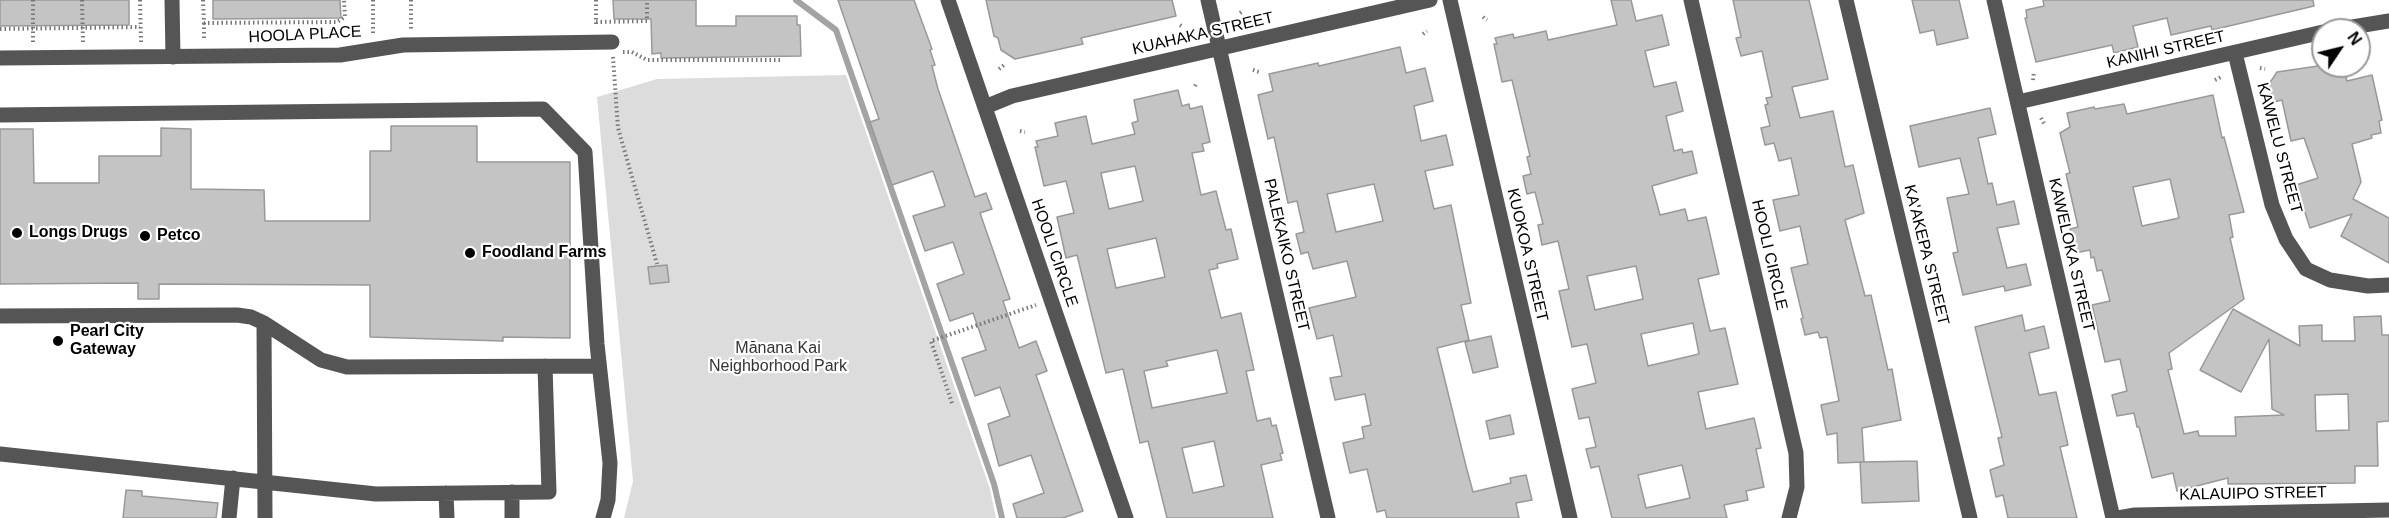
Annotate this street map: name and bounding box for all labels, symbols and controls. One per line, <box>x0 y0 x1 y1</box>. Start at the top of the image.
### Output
street label: KUAHAKA STREET <box>1131 8 1275 60</box>
north arrow <box>2311 18 2371 78</box>
street label: HOOLA PLACE <box>248 22 362 48</box>
street label: KANIHI STREET <box>2105 27 2227 73</box>
text: N <box>2344 29 2365 48</box>
street label: KAWELU STREET <box>2252 81 2306 215</box>
street label: KAWELOKA STREET <box>2044 176 2098 334</box>
street label: PALEKAIKO STREET <box>1259 177 1313 333</box>
street label: KA'AKEPA STREET <box>1899 183 1953 327</box>
street label: KUOKOA STREET <box>1502 187 1552 323</box>
street label: HOOLI CIRCLE <box>1027 196 1081 310</box>
street label: HOOLI CIRCLE <box>1747 198 1791 312</box>
place label: Longs Drugs <box>29 223 128 243</box>
marker: Longs Drugs <box>10 226 24 240</box>
place label: Petco <box>157 226 201 246</box>
marker: Petco <box>138 229 152 243</box>
place label: Foodland Farms <box>482 243 606 263</box>
marker: Foodland Farms <box>463 246 477 260</box>
place label: Pearl City Gateway <box>70 322 144 360</box>
marker: Pearl City Gateway <box>51 334 65 348</box>
park label: Mānana Kai Neighborhood Park <box>709 339 847 377</box>
street label: KALAUIPO STREET <box>2179 483 2327 505</box>

